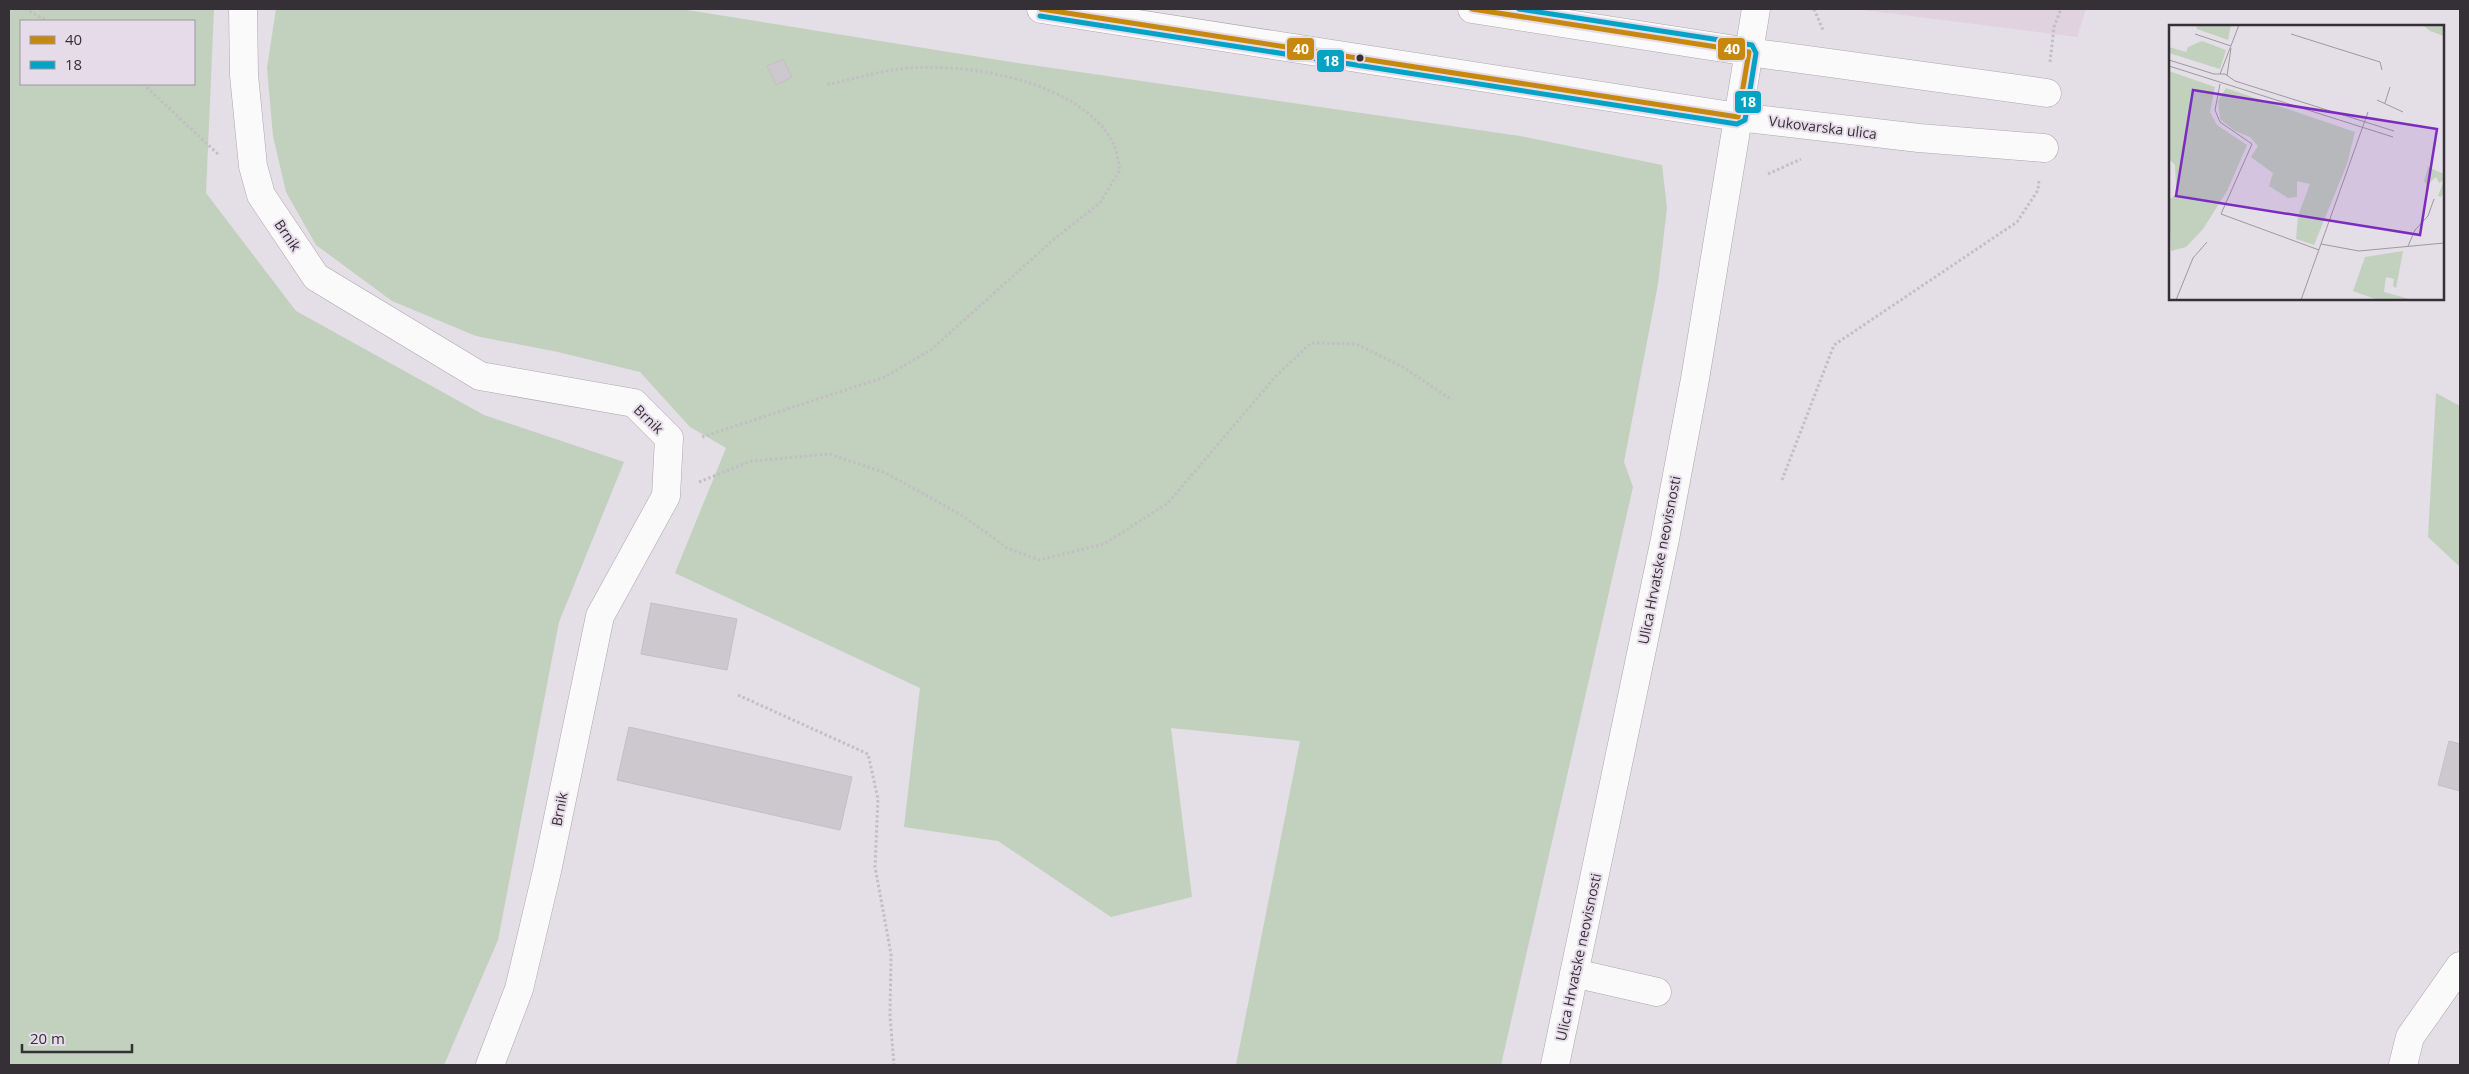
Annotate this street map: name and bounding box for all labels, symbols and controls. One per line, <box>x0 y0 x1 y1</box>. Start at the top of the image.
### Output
legend <box>20 20 195 85</box>
inset map <box>2169 25 2444 300</box>
text: 40 <box>65 29 82 49</box>
line badge: 40 <box>1286 37 1315 61</box>
line badge: 40 <box>1717 37 1746 61</box>
text: 40 <box>1293 39 1309 58</box>
text: 40 <box>1724 39 1740 58</box>
line badge: 18 <box>1316 49 1345 73</box>
text: 18 <box>1323 51 1339 70</box>
unlabelled marker <box>1355 53 1365 63</box>
text: 18 <box>65 54 82 74</box>
line badge: 18 <box>1734 90 1762 114</box>
text: 18 <box>1740 92 1756 111</box>
street label: Vukovarska ulica <box>1768 111 1878 143</box>
street label: Brnik <box>271 215 306 255</box>
street label: Brnik <box>630 400 668 438</box>
street label: Ulica Hrvatske neovisnosti <box>1633 474 1685 646</box>
street label: Brnik <box>546 790 572 828</box>
street label: Ulica Hrvatske neovisnosti <box>1551 871 1605 1043</box>
scale bar <box>22 1022 132 1054</box>
text: 20 m <box>30 1028 65 1048</box>

